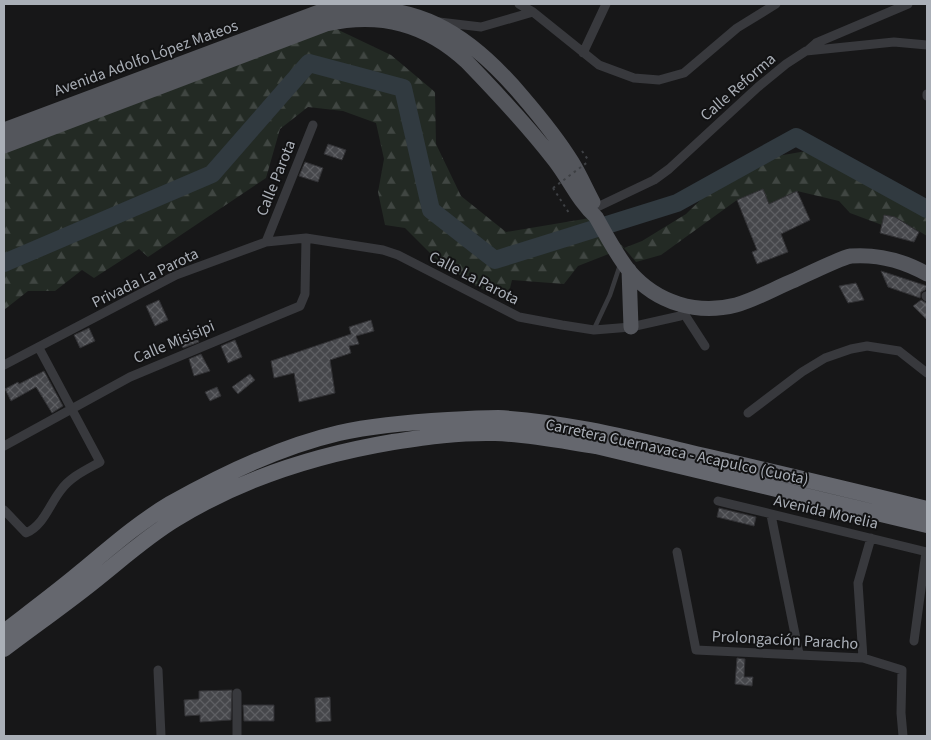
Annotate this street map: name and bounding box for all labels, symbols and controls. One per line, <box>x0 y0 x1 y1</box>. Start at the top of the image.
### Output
street label: Avenida Adolfo López Mateos <box>51 14 241 102</box>
street label: Calle Reforma <box>696 48 780 126</box>
street label: Calle Parota <box>251 137 301 219</box>
street label: Privada La Parota <box>88 243 202 313</box>
street label: Calle La Parota <box>425 246 523 310</box>
street label: Calle Misisipi <box>130 315 218 369</box>
street label: Carretera Cuernavaca - Acapulco (Cuota) <box>543 413 811 491</box>
street label: Avenida Morelia <box>772 489 880 535</box>
street label: Prolongación Paracho <box>711 625 859 655</box>

